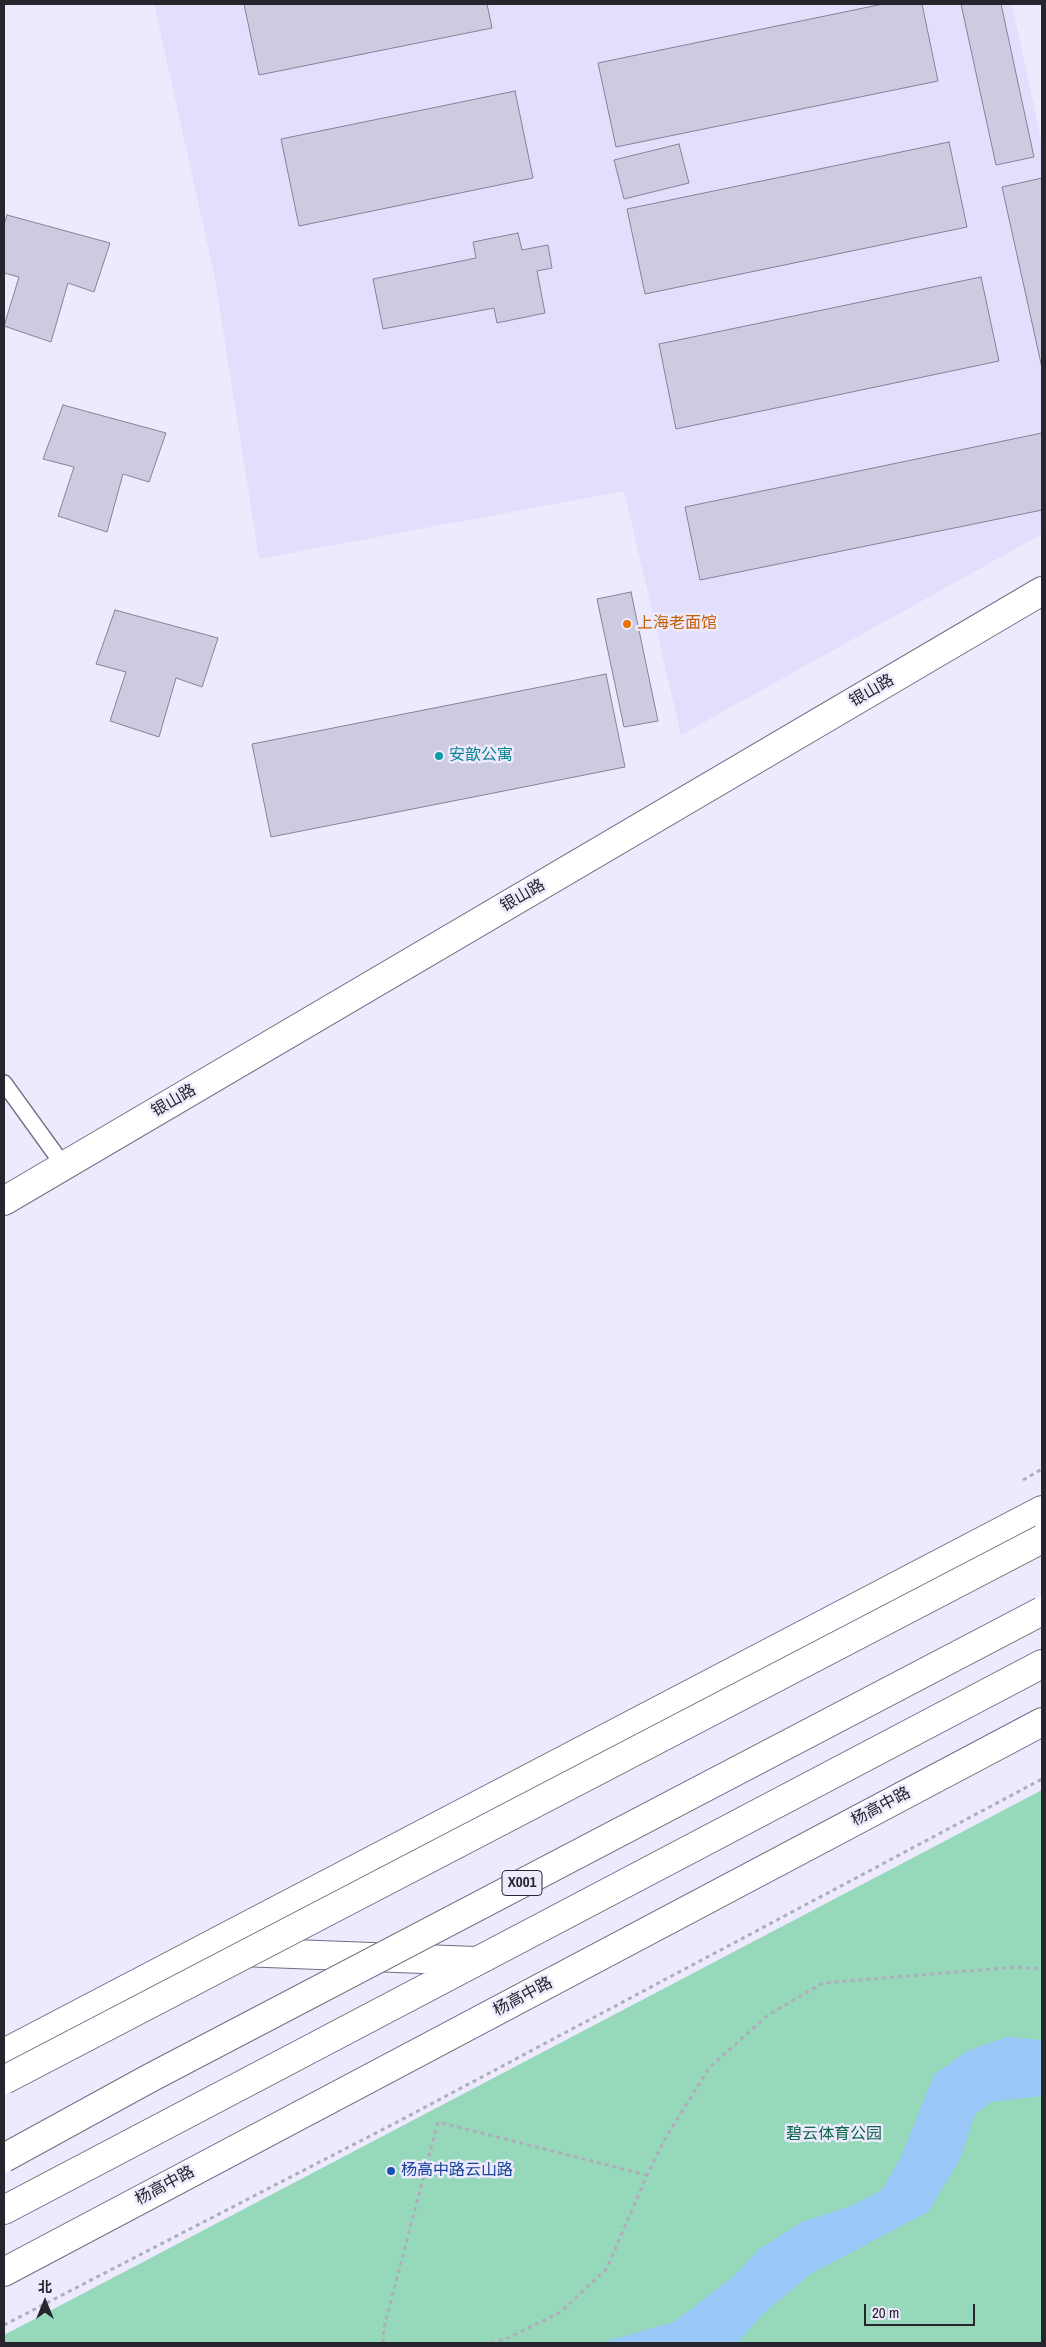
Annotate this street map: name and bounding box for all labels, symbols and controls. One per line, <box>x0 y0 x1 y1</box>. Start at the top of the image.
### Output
place label: 上海老面馆 <box>637 614 717 634</box>
marker: 上海老面馆 <box>621 618 633 630</box>
street label: 银山路 <box>846 671 898 711</box>
place label: 安歆公寓 <box>449 746 513 766</box>
marker: 安歆公寓 <box>433 750 445 762</box>
street label: 银山路 <box>497 876 549 916</box>
street label: 银山路 <box>148 1081 200 1121</box>
street label: 杨高中路 <box>848 1784 914 1830</box>
road number: X001 <box>502 1870 542 1896</box>
street label: 杨高中路 <box>490 1974 556 2020</box>
park label: 碧云体育公园 <box>786 2125 882 2145</box>
place label: 杨高中路云山路 <box>401 2161 513 2181</box>
street label: 杨高中路 <box>132 2163 198 2209</box>
marker: 杨高中路云山路 <box>385 2165 397 2177</box>
north arrow <box>20 2277 70 2327</box>
text: 北 <box>38 2278 52 2296</box>
scale bar <box>866 2294 977 2326</box>
text: 20 m <box>872 2302 899 2323</box>

